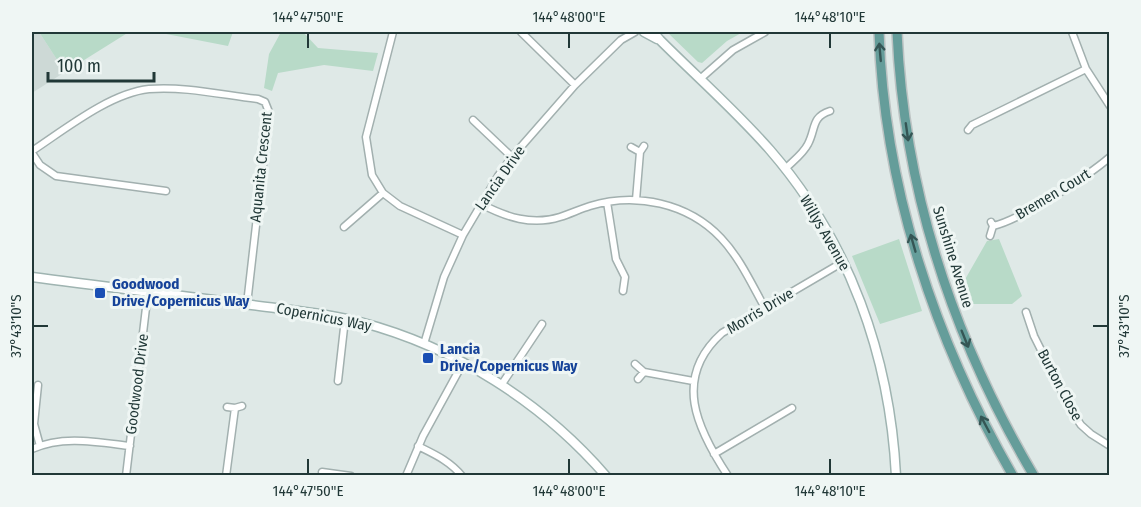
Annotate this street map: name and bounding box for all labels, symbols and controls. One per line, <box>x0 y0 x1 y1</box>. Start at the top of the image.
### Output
text: 144°47'50"E <box>273 8 343 26</box>
text: 144°48'00"E <box>532 8 606 26</box>
text: 144°48'10"E <box>794 8 866 26</box>
one-way arrow <box>874 42 885 62</box>
scale bar <box>48 45 154 83</box>
text: 100 m <box>57 55 101 77</box>
street label: Aquanita Crescent <box>246 111 276 223</box>
one-way arrow <box>901 121 912 141</box>
street label: Lancia Drive <box>471 142 529 214</box>
street label: Bremen Court <box>1012 165 1094 223</box>
street label: Willys Avenue <box>796 192 854 274</box>
street label: Sunshine Avenue <box>929 204 977 310</box>
one-way arrow <box>907 234 919 253</box>
place label: Goodwood Drive/Copernicus Way <box>112 275 250 310</box>
street label: Morris Drive <box>723 284 797 338</box>
marker: Goodwood Drive/Copernicus Way <box>93 286 107 300</box>
text: 37°43'10"S <box>7 294 25 358</box>
text: 37°43'10"S <box>1115 294 1133 358</box>
street label: Copernicus Way <box>275 299 373 335</box>
one-way arrow <box>960 329 971 348</box>
street label: Goodwood Drive <box>122 333 152 435</box>
place label: Lancia Drive/Copernicus Way <box>440 340 578 375</box>
street label: Burton Close <box>1034 346 1086 424</box>
marker: Lancia Drive/Copernicus Way <box>421 351 435 365</box>
one-way arrow <box>979 416 990 434</box>
text: 144°47'50"E <box>273 482 343 500</box>
text: 144°48'00"E <box>532 482 606 500</box>
text: 144°48'10"E <box>794 482 866 500</box>

